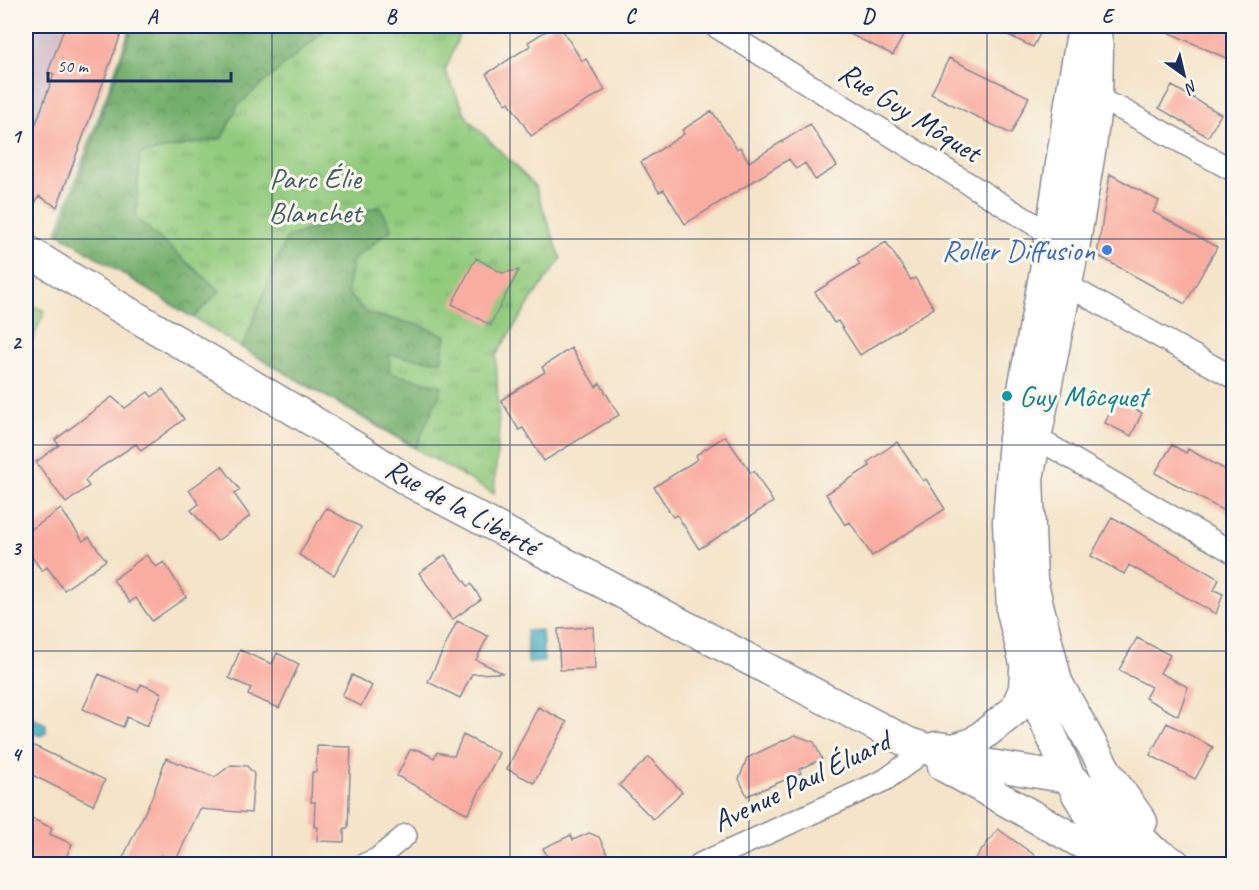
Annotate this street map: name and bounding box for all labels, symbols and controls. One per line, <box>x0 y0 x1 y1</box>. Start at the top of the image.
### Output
text: A <box>147 4 159 29</box>
text: B <box>386 4 398 29</box>
text: C <box>625 4 637 29</box>
text: D <box>862 4 876 29</box>
text: E <box>1102 4 1116 29</box>
scale bar <box>48 45 231 83</box>
north arrow <box>1154 45 1214 105</box>
street label: Rue Guy Môquet <box>832 53 991 172</box>
text: 50 m <box>57 55 90 77</box>
text: N <box>1180 76 1202 99</box>
text: 1 <box>12 124 23 149</box>
park label: Parc Élie Blanchet <box>269 159 364 231</box>
place label: Roller Diffusion <box>942 231 1095 269</box>
marker: Roller Diffusion <box>1100 243 1114 257</box>
text: 2 <box>12 330 23 355</box>
place label: Guy Môcquet <box>1019 377 1151 415</box>
marker: Guy Môcquet <box>1000 389 1014 403</box>
street label: Rue de la Liberté <box>379 449 549 567</box>
text: 3 <box>12 536 23 561</box>
street label: Avenue Paul Éluard <box>706 720 900 840</box>
text: 4 <box>12 742 24 767</box>

